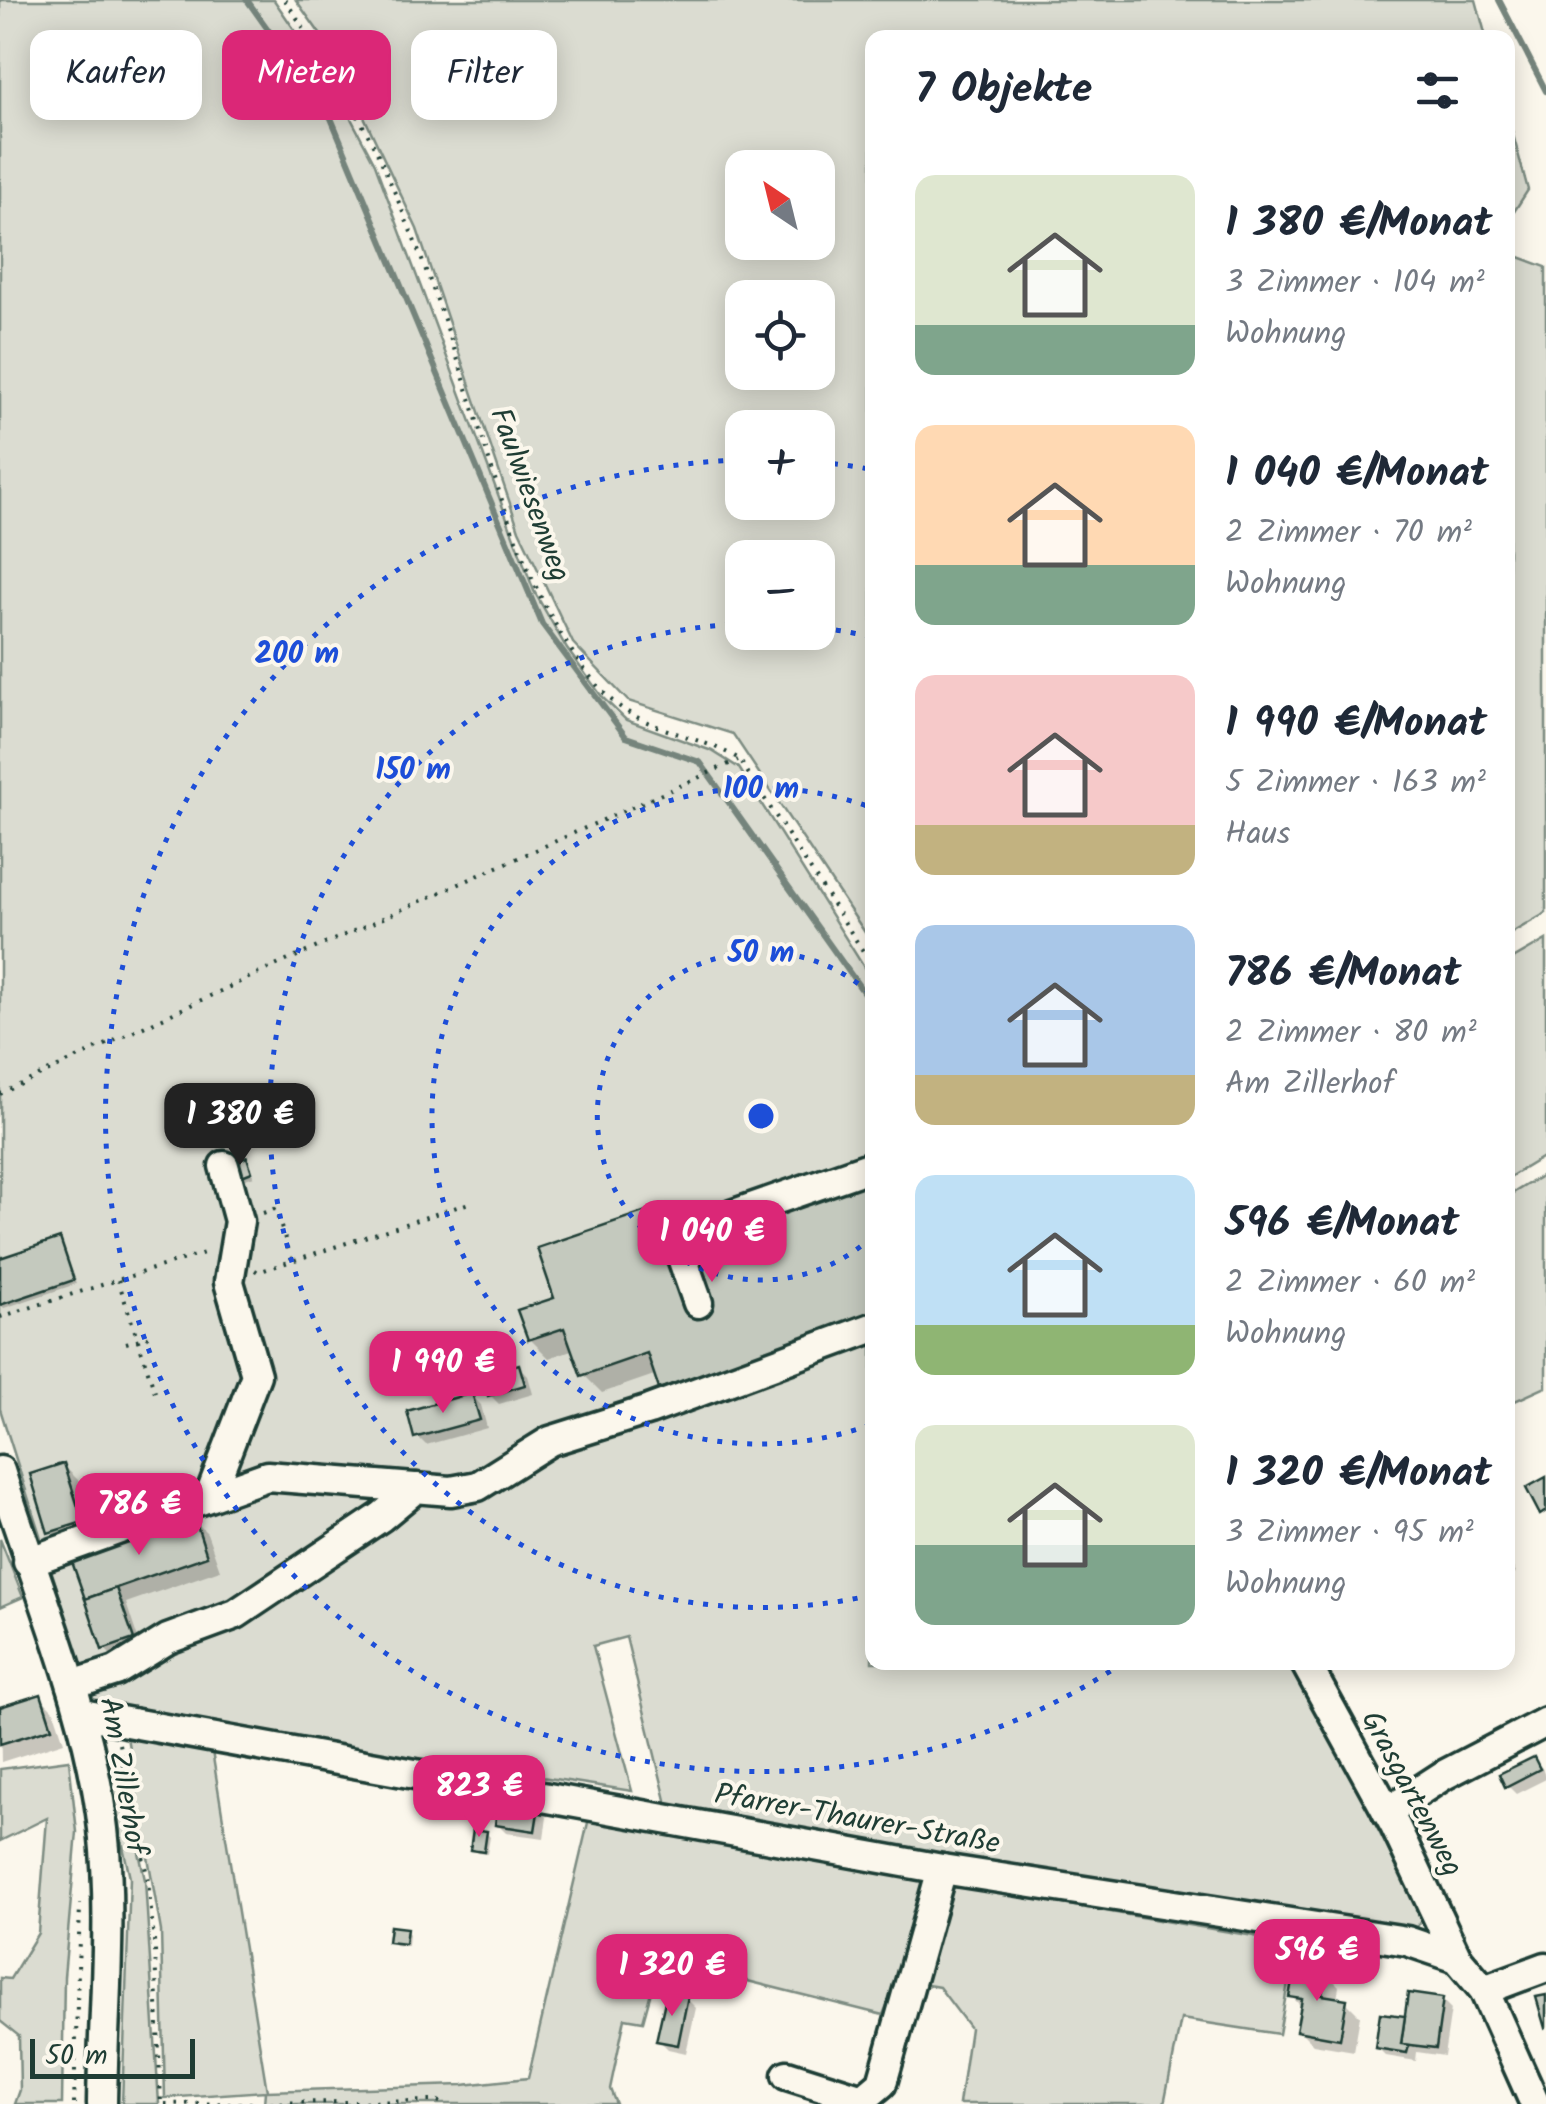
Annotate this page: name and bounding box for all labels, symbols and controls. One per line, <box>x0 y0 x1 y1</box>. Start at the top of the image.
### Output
chip: Kaufen <box>30 30 202 120</box>
chip: Mieten <box>222 30 391 120</box>
chip: Filter <box>411 30 557 120</box>
text: 7 Objekte <box>915 57 1092 124</box>
icon: filters <box>1410 63 1465 118</box>
north arrow <box>725 150 835 260</box>
map controls <box>725 150 835 650</box>
text: 1 380 €/Monat <box>1225 191 1492 258</box>
icon: home <box>995 215 1115 335</box>
text: 3 Zimmer · 104 m² <box>1225 258 1485 309</box>
button: locate <box>725 280 835 390</box>
text: Wohnung <box>1225 309 1346 360</box>
street label: Faulwiesenweg <box>475 401 583 589</box>
button: + <box>725 410 835 520</box>
text: 1 040 €/Monat <box>1225 441 1489 508</box>
icon: home <box>995 465 1115 585</box>
text: 2 Zimmer · 70 m² <box>1225 508 1472 559</box>
button: − <box>725 540 835 650</box>
text: Wohnung <box>1225 559 1346 610</box>
text: 200 m <box>255 631 339 679</box>
text: 1 990 €/Monat <box>1225 691 1487 758</box>
icon: home <box>995 715 1115 835</box>
text: 150 m <box>375 747 451 795</box>
text: 5 Zimmer · 163 m² <box>1225 758 1486 809</box>
text: 100 m <box>723 766 799 814</box>
text: Haus <box>1225 809 1290 860</box>
text: 50 m <box>727 930 794 978</box>
text: 786 €/Monat <box>1225 941 1462 1008</box>
icon: home <box>995 965 1115 1085</box>
text: 2 Zimmer · 80 m² <box>1225 1008 1477 1059</box>
text: Am Zillerhof <box>1225 1059 1395 1110</box>
pin: 1 380 € <box>148 1083 332 1168</box>
text: 1 380 € <box>186 1090 294 1141</box>
centre of rings <box>743 1098 779 1134</box>
text: 596 €/Monat <box>1225 1191 1459 1258</box>
pin: 1 040 € <box>620 1200 804 1285</box>
text: 1 040 € <box>660 1207 764 1258</box>
icon: home <box>995 1215 1115 1335</box>
text: 2 Zimmer · 60 m² <box>1225 1258 1475 1309</box>
text: Wohnung <box>1225 1309 1346 1360</box>
pin: 1 990 € <box>351 1331 535 1416</box>
text: 1 990 € <box>391 1338 495 1389</box>
text: 1 320 €/Monat <box>1225 1441 1492 1508</box>
icon: home <box>995 1465 1115 1585</box>
pin: 786 € <box>69 1473 209 1558</box>
text: 786 € <box>97 1480 181 1531</box>
text: 3 Zimmer · 95 m² <box>1225 1508 1474 1559</box>
text: Wohnung <box>1225 1559 1346 1610</box>
street label: Am Zillerhof <box>85 1694 160 1861</box>
street label: Grasgartenweg <box>1347 1702 1475 1886</box>
pin: 823 € <box>409 1755 549 1840</box>
text: 823 € <box>435 1762 523 1813</box>
street label: Pfarrer-Thaurer-Straße <box>710 1771 1004 1869</box>
pin: 596 € <box>1247 1919 1387 2004</box>
text: 596 € <box>1276 1926 1358 1977</box>
pin: 1 320 € <box>580 1934 764 2019</box>
text: 1 320 € <box>618 1941 726 1992</box>
scale bar <box>30 2034 195 2078</box>
text: 50 m <box>45 2034 108 2079</box>

